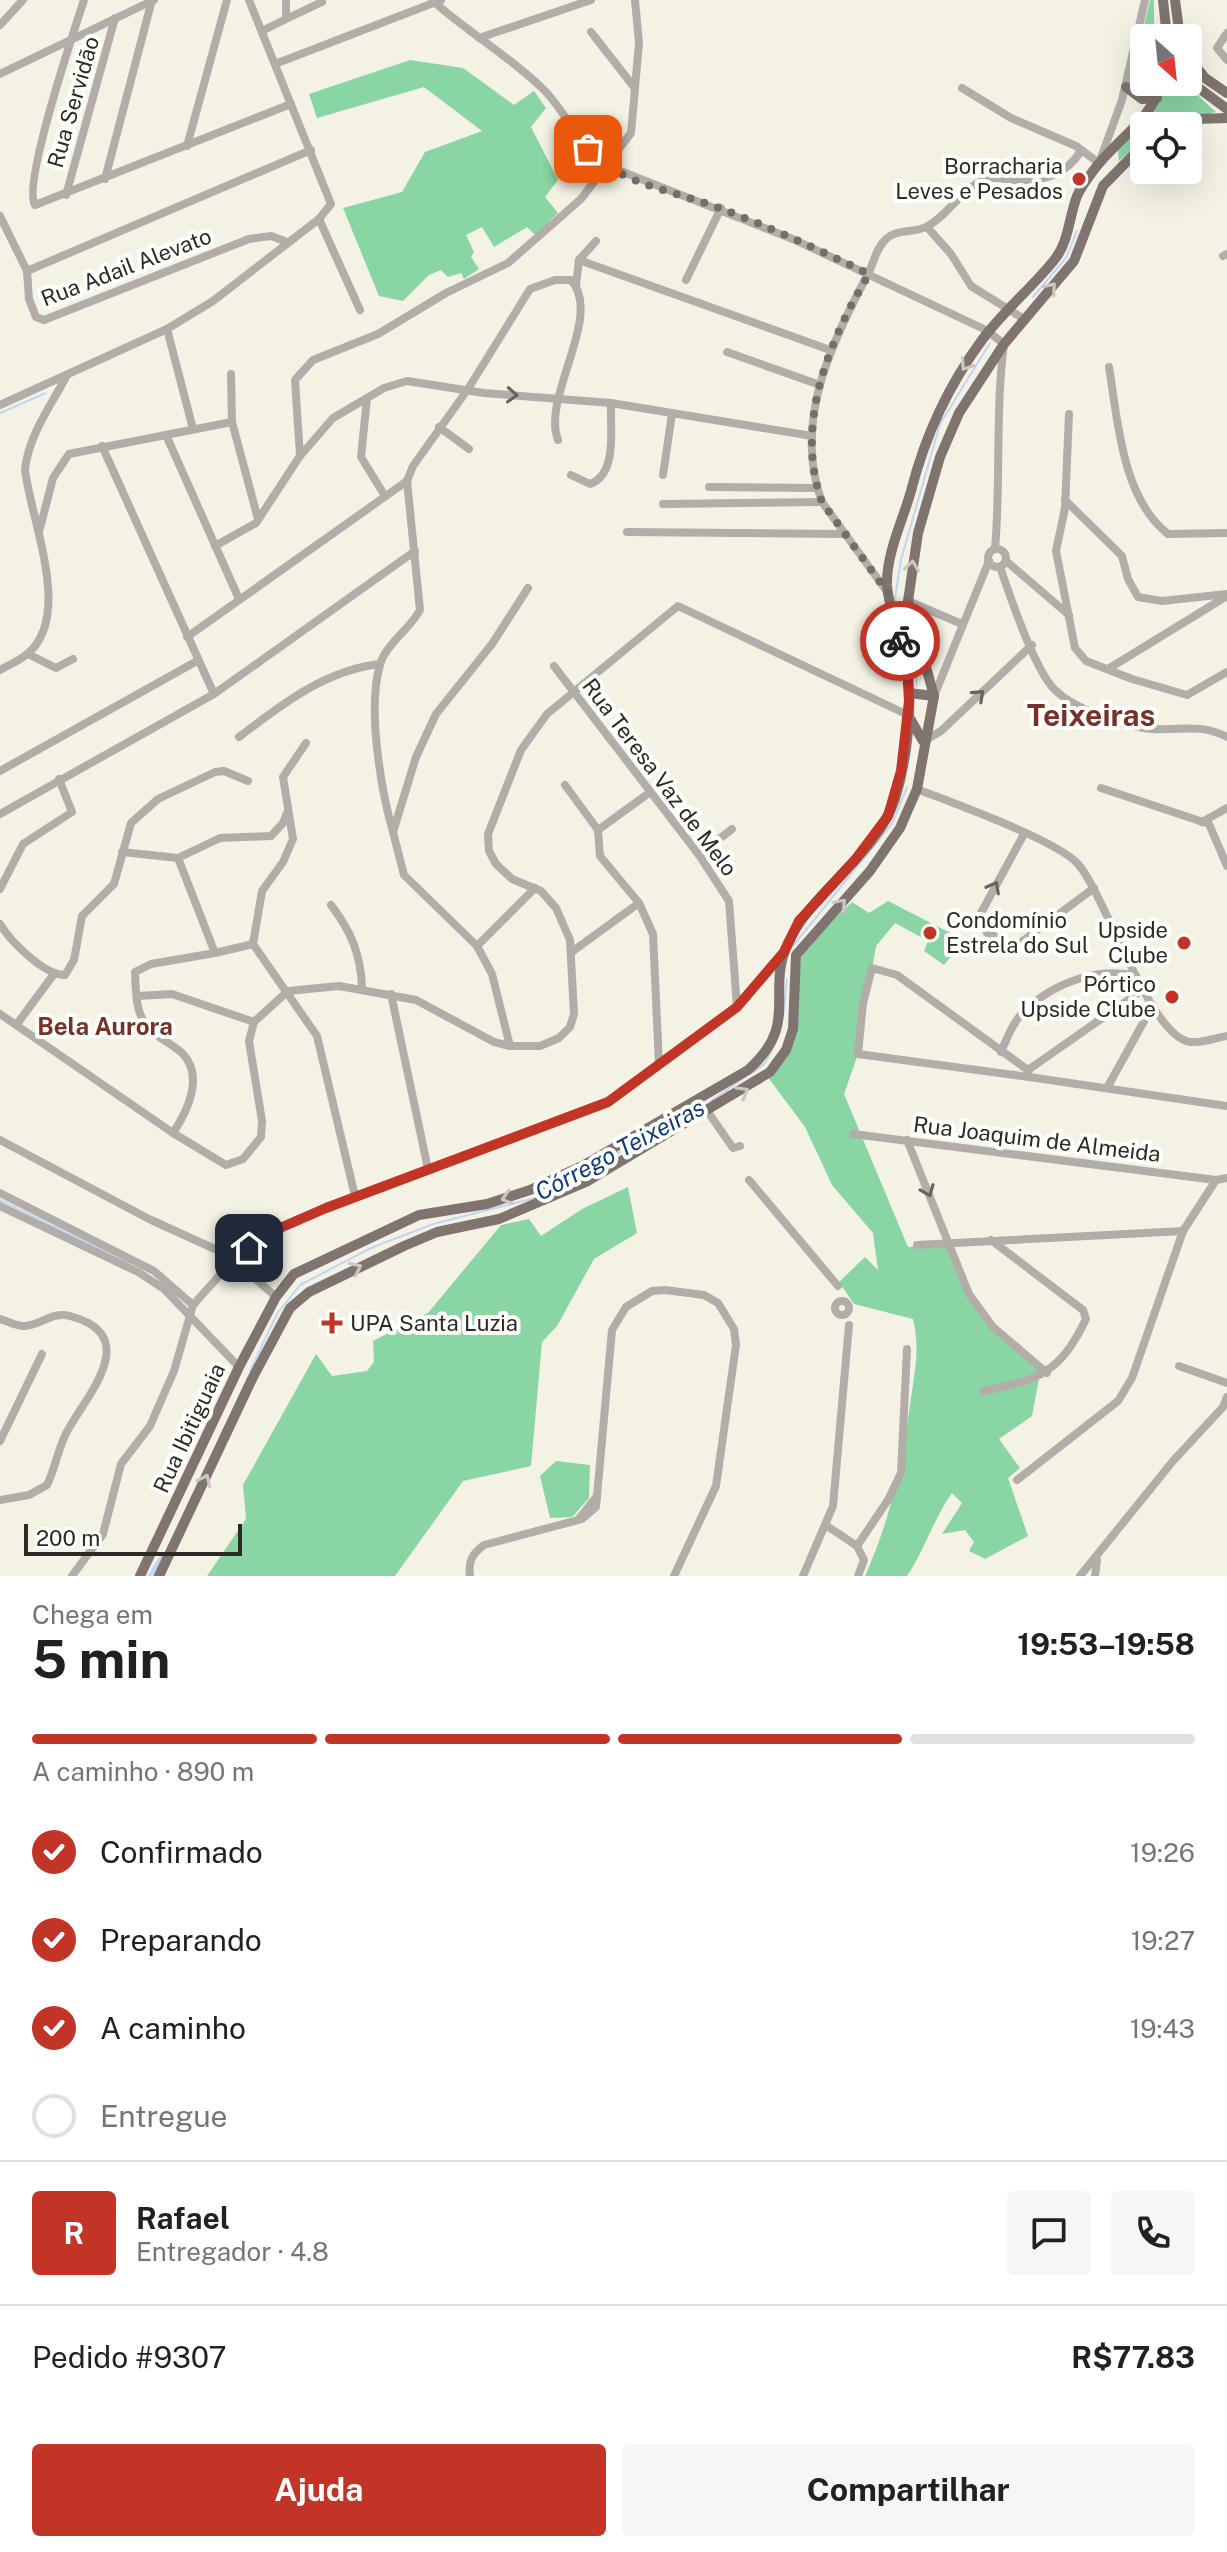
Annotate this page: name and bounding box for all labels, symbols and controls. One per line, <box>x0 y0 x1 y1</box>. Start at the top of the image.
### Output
north arrow <box>1130 24 1202 96</box>
map controls <box>1130 24 1202 184</box>
street label: Rua Servidão <box>42 33 104 171</box>
button: locate <box>1130 112 1202 184</box>
pin <box>554 115 622 183</box>
icon: bag <box>566 127 610 171</box>
place label: Borracharia Leves e Pesados <box>895 153 1063 204</box>
marker: Borracharia Leves e Pesados <box>1070 170 1088 188</box>
street label: Rua Adail Alevato <box>37 223 215 311</box>
one-way arrow <box>1041 282 1056 297</box>
one-way arrow <box>960 357 975 371</box>
one-way arrow <box>506 386 519 403</box>
one-way arrow <box>903 559 920 572</box>
courier <box>860 601 940 681</box>
icon: bike <box>878 619 922 663</box>
street label: Rua Teresa Vaz de Melo <box>577 673 743 881</box>
one-way arrow <box>970 690 984 704</box>
district label: Teixeiras <box>1027 697 1155 733</box>
one-way arrow <box>985 881 1000 896</box>
one-way arrow <box>831 899 846 913</box>
place label: Condomínio Estrela do Sul <box>946 907 1089 958</box>
place label: Upside Clube <box>1097 917 1168 968</box>
marker: Condomínio Estrela do Sul <box>921 924 939 942</box>
marker: Upside Clube <box>1175 934 1193 952</box>
place label: Pórtico Upside Clube <box>1020 971 1156 1022</box>
marker: Pórtico Upside Clube <box>1163 988 1181 1006</box>
district label: Bela Aurora <box>37 1012 173 1040</box>
one-way arrow <box>734 1086 749 1101</box>
water label: Córrego Teixeiras <box>530 1093 709 1206</box>
street label: Rua Joaquim de Almeida <box>912 1111 1162 1167</box>
one-way arrow <box>918 1183 935 1197</box>
one-way arrow <box>501 1188 515 1204</box>
pin <box>215 1214 283 1282</box>
icon: home <box>227 1226 271 1270</box>
one-way arrow <box>348 1262 362 1278</box>
place label: UPA Santa Luzia <box>350 1310 518 1336</box>
marker: UPA Santa Luzia <box>321 1312 343 1334</box>
street label: Rua Ibitiguaia <box>148 1359 230 1497</box>
one-way arrow <box>195 1474 211 1489</box>
scale bar <box>24 1520 242 1556</box>
text: 200 m <box>36 1525 100 1551</box>
text: Chega em <box>32 1599 153 1630</box>
text: 19:53–19:58 <box>1017 1626 1195 1662</box>
text: 5 min <box>32 1629 170 1690</box>
text: A caminho · 890 m <box>32 1756 254 1787</box>
icon: check <box>32 1830 76 1874</box>
text: Confirmado <box>100 1834 263 1870</box>
text: 19:26 <box>1130 1837 1195 1868</box>
icon: check <box>32 1918 76 1962</box>
text: Preparando <box>100 1922 262 1958</box>
text: 19:27 <box>1131 1925 1195 1956</box>
icon: check <box>32 2006 76 2050</box>
text: A caminho <box>100 2010 246 2046</box>
text: 19:43 <box>1130 2013 1195 2044</box>
text: Entregue <box>100 2098 228 2134</box>
button: chat <box>1007 2191 1091 2275</box>
button: phone <box>1111 2191 1195 2275</box>
text: Rafael <box>136 2200 230 2236</box>
text: R <box>64 2215 84 2251</box>
text: Entregador · 4.8 <box>136 2236 329 2267</box>
text: Pedido #9307 <box>32 2339 226 2375</box>
text: R$77.83 <box>1071 2339 1195 2375</box>
button: Ajuda <box>32 2444 606 2536</box>
button: Compartilhar <box>622 2444 1195 2536</box>

